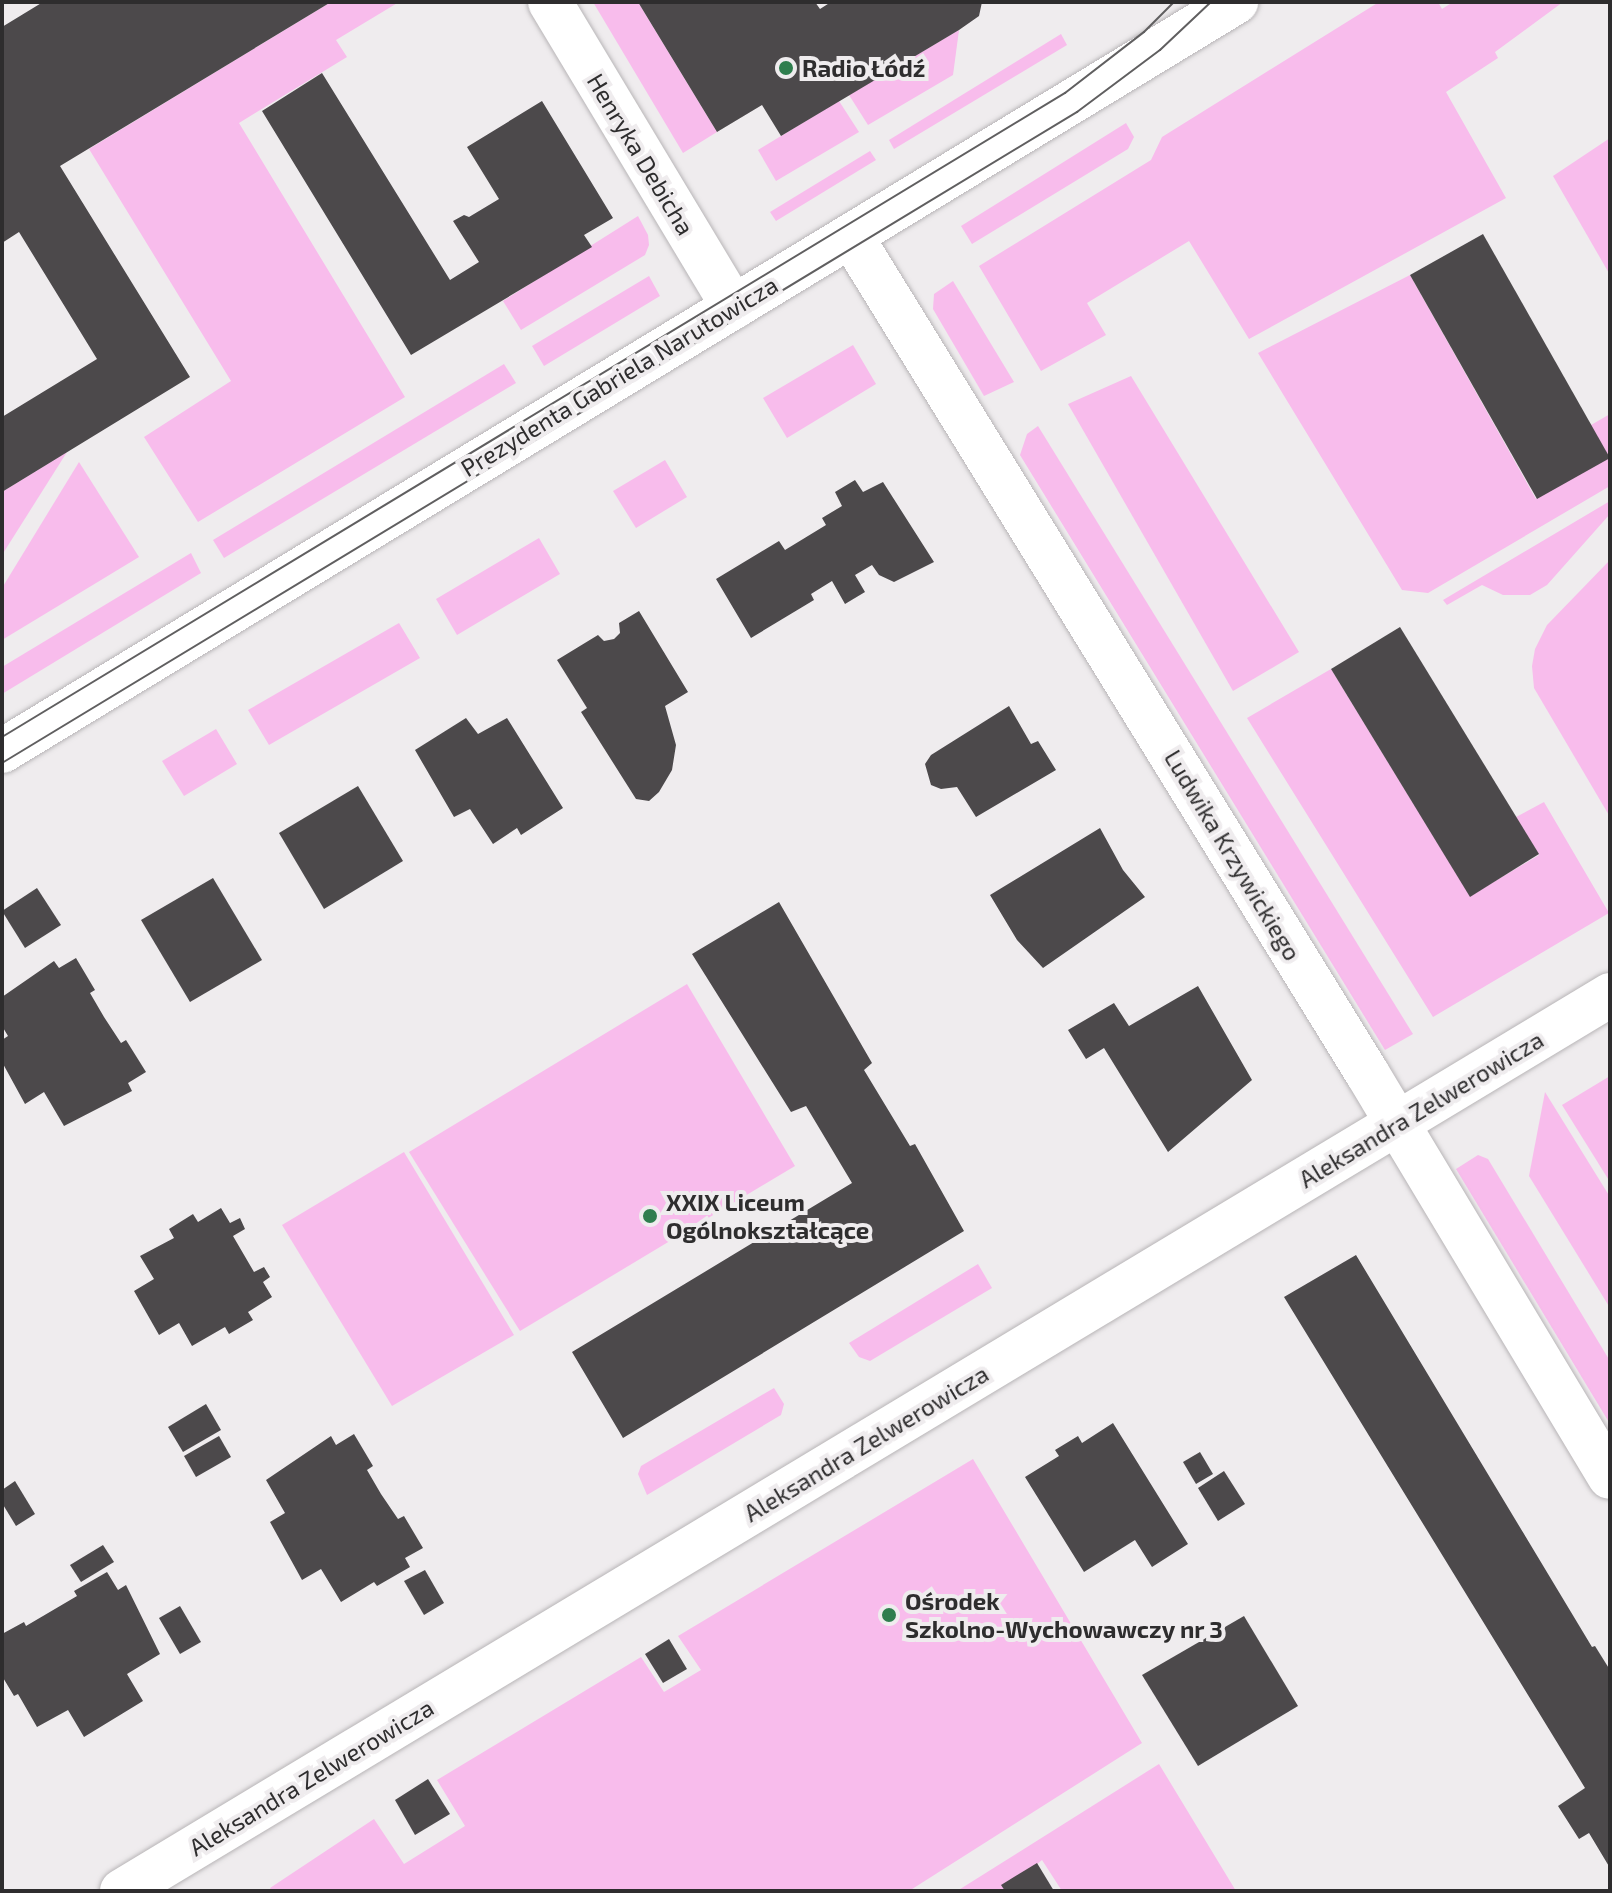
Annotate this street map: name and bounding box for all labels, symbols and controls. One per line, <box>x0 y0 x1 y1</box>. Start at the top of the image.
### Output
place label: Radio Łódź <box>802 54 926 82</box>
marker: Radio Łódź <box>777 59 795 77</box>
street label: Henryka Debicha <box>581 68 701 240</box>
street label: Prezydenta Gabriela Narutowicza <box>455 270 783 482</box>
street label: Ludwika Krzywickiego <box>1159 745 1307 965</box>
street label: Aleksandra Zelwerowicza <box>1294 1025 1548 1193</box>
place label: XXIX Liceum Ogólnokształcące <box>666 1188 869 1244</box>
marker: XXIX Liceum Ogólnokształcące <box>641 1207 659 1225</box>
street label: Aleksandra Zelwerowicza <box>739 1359 993 1527</box>
place label: Ośrodek Szkolno-Wychowawczy nr 3 <box>905 1587 1224 1643</box>
marker: Ośrodek Szkolno-Wychowawczy nr 3 <box>880 1606 898 1624</box>
street label: Aleksandra Zelwerowicza <box>184 1693 438 1861</box>

